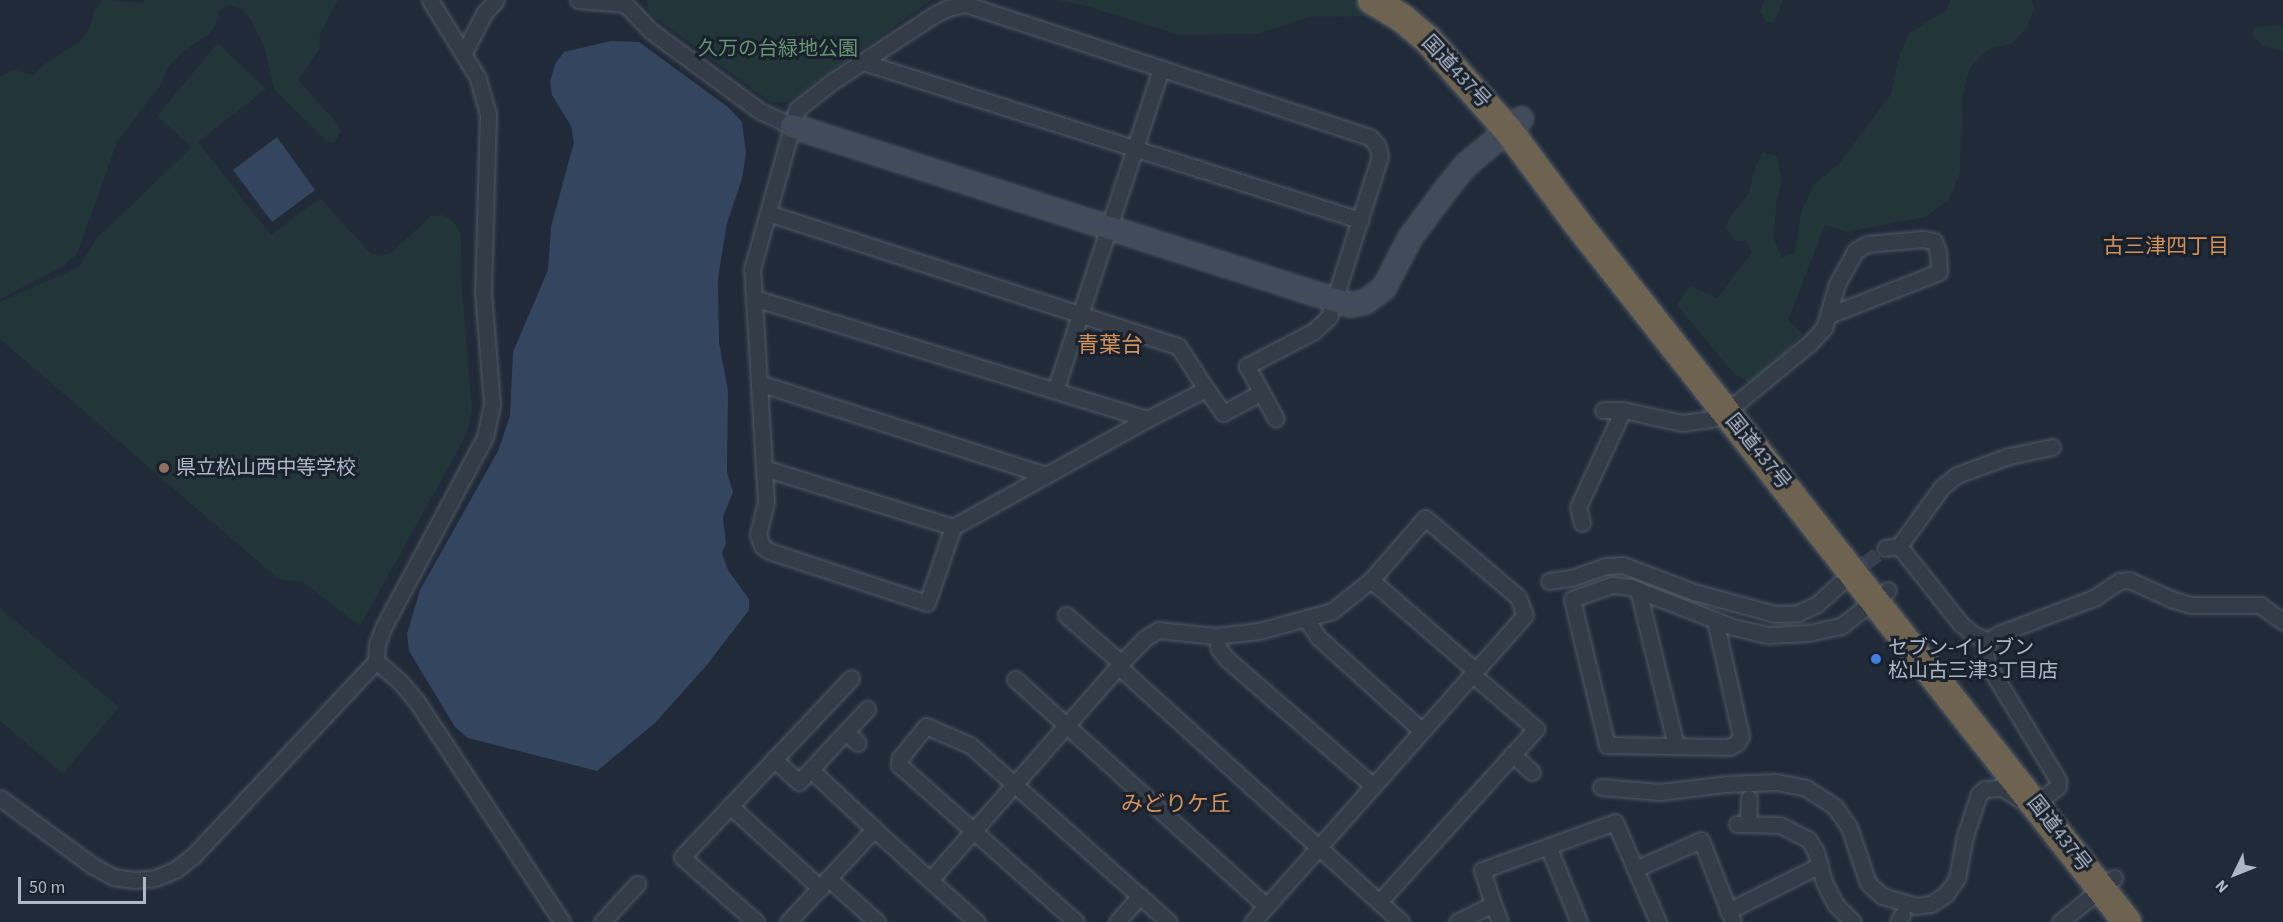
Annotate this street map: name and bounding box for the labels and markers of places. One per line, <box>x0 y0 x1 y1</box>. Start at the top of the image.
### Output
place label: 県立松山西中等学校 <box>176 456 356 480</box>
marker: 県立松山西中等学校 <box>157 461 171 475</box>
place label: セブン-イレブン 松山古三津3丁目店 <box>1888 636 2058 683</box>
marker: セブン-イレブン 松山古三津3丁目店 <box>1869 652 1883 666</box>

